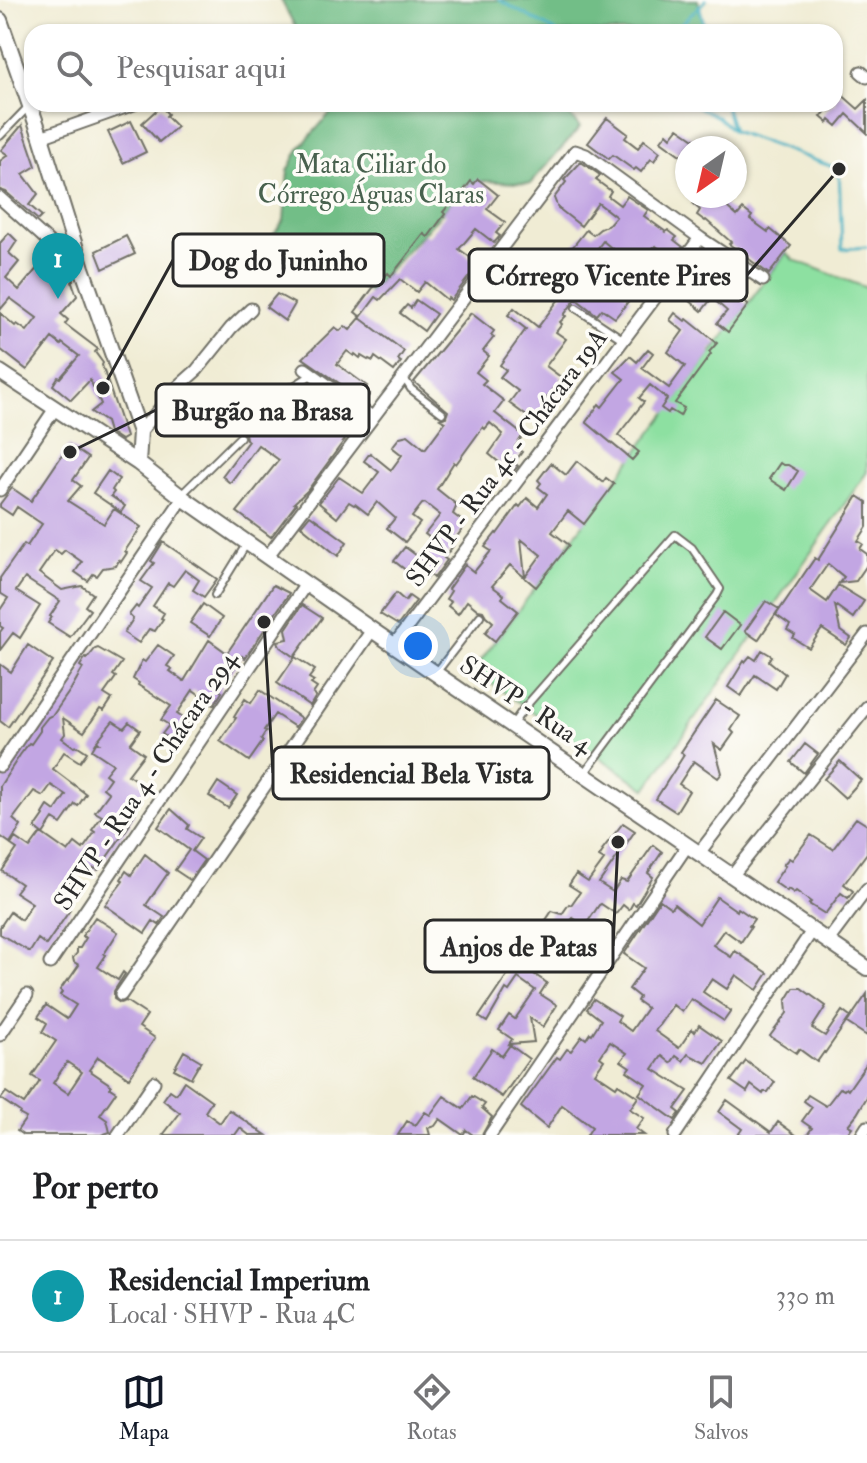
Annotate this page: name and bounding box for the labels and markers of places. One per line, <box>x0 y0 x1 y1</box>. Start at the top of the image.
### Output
pin: 1 <box>32 233 84 299</box>
callout: Dog do Juninho <box>173 234 384 286</box>
callout: Córrego Vicente Pires <box>469 249 747 301</box>
callout: Burgão na Brasa <box>156 384 369 436</box>
callout: Residencial Bela Vista <box>273 747 549 799</box>
callout: Anjos de Patas <box>425 920 613 972</box>

